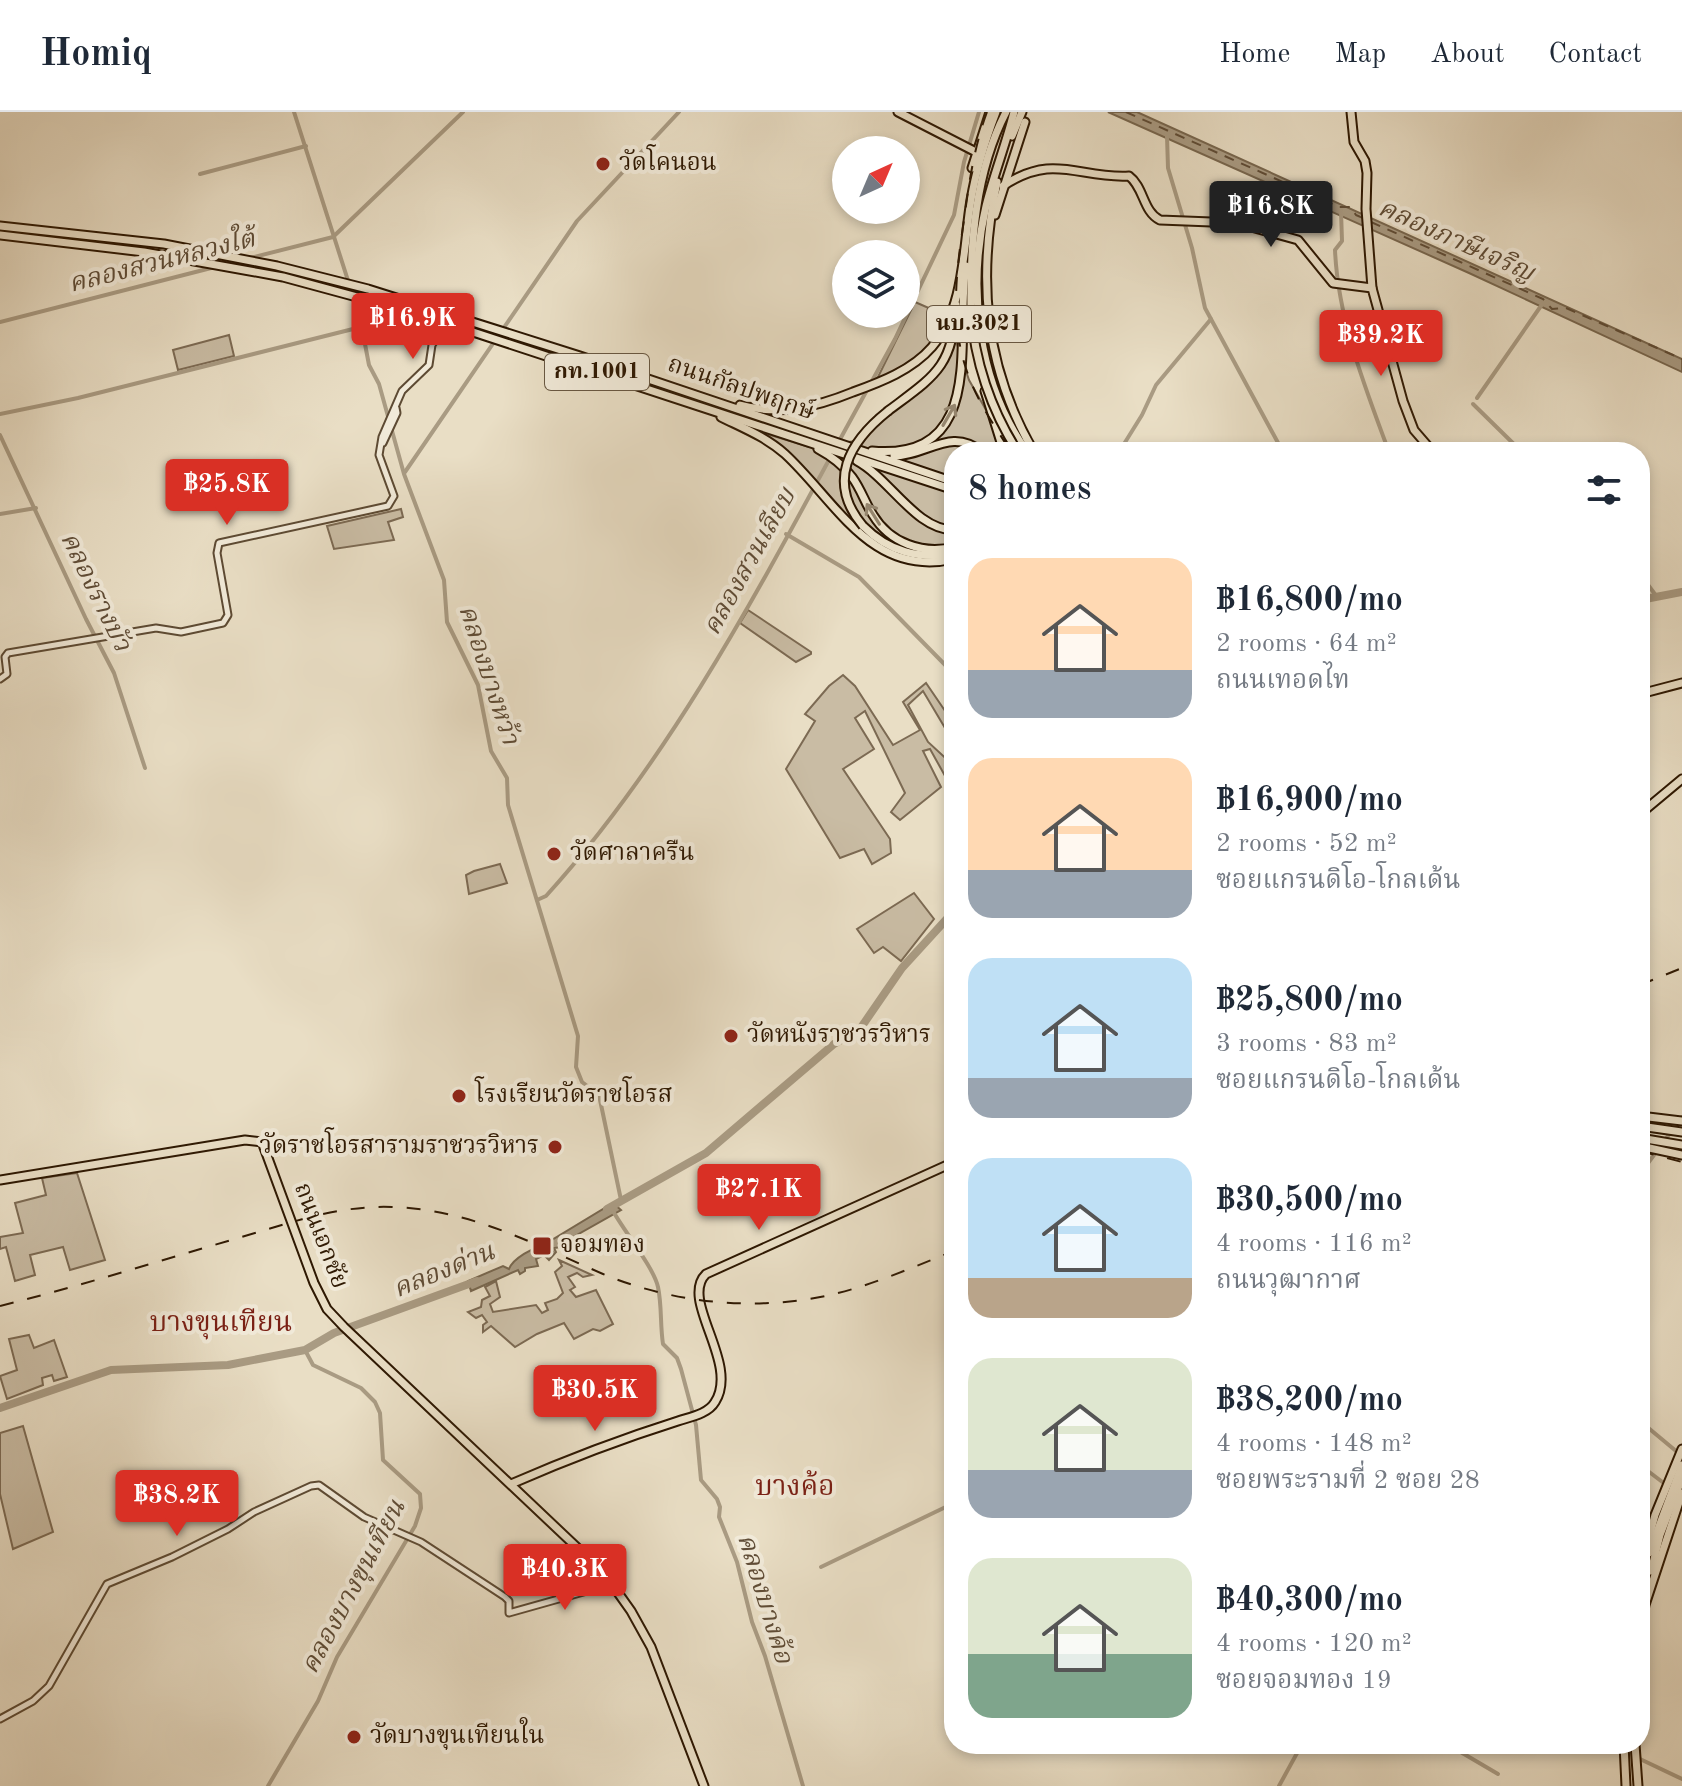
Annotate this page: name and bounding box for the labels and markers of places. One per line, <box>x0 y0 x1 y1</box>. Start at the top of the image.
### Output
place label: วัดโคนอน <box>619 144 717 176</box>
marker: วัดโคนอน <box>594 155 612 173</box>
pin: ฿16.8K <box>1206 181 1336 249</box>
pin: ฿16.9K <box>348 293 478 361</box>
pin: ฿39.2K <box>1316 310 1446 378</box>
pin: ฿25.8K <box>162 459 292 527</box>
place label: วัดศาลาครืน <box>570 839 694 866</box>
marker: วัดศาลาครืน <box>545 845 563 863</box>
place label: วัดหนังราชวรวิหาร <box>747 1021 931 1048</box>
marker: วัดหนังราชวรวิหาร <box>722 1027 740 1045</box>
place label: โรงเรียนวัดราชโอรส <box>474 1076 672 1108</box>
marker: โรงเรียนวัดราชโอรส <box>450 1087 468 1105</box>
place label: วัดราชโอรสารามราชวรวิหาร <box>259 1127 539 1159</box>
marker: วัดราชโอรสารามราชวรวิหาร <box>546 1138 564 1156</box>
pin: ฿27.1K <box>694 1164 824 1232</box>
place label: จอมทอง <box>560 1234 645 1258</box>
marker: จอมทอง <box>531 1235 553 1257</box>
pin: ฿30.5K <box>530 1365 660 1433</box>
pin: ฿38.2K <box>112 1470 242 1538</box>
pin: ฿40.3K <box>500 1544 630 1612</box>
place label: วัดบางขุนเทียนใน <box>370 1717 544 1750</box>
marker: วัดบางขุนเทียนใน <box>345 1728 363 1746</box>

